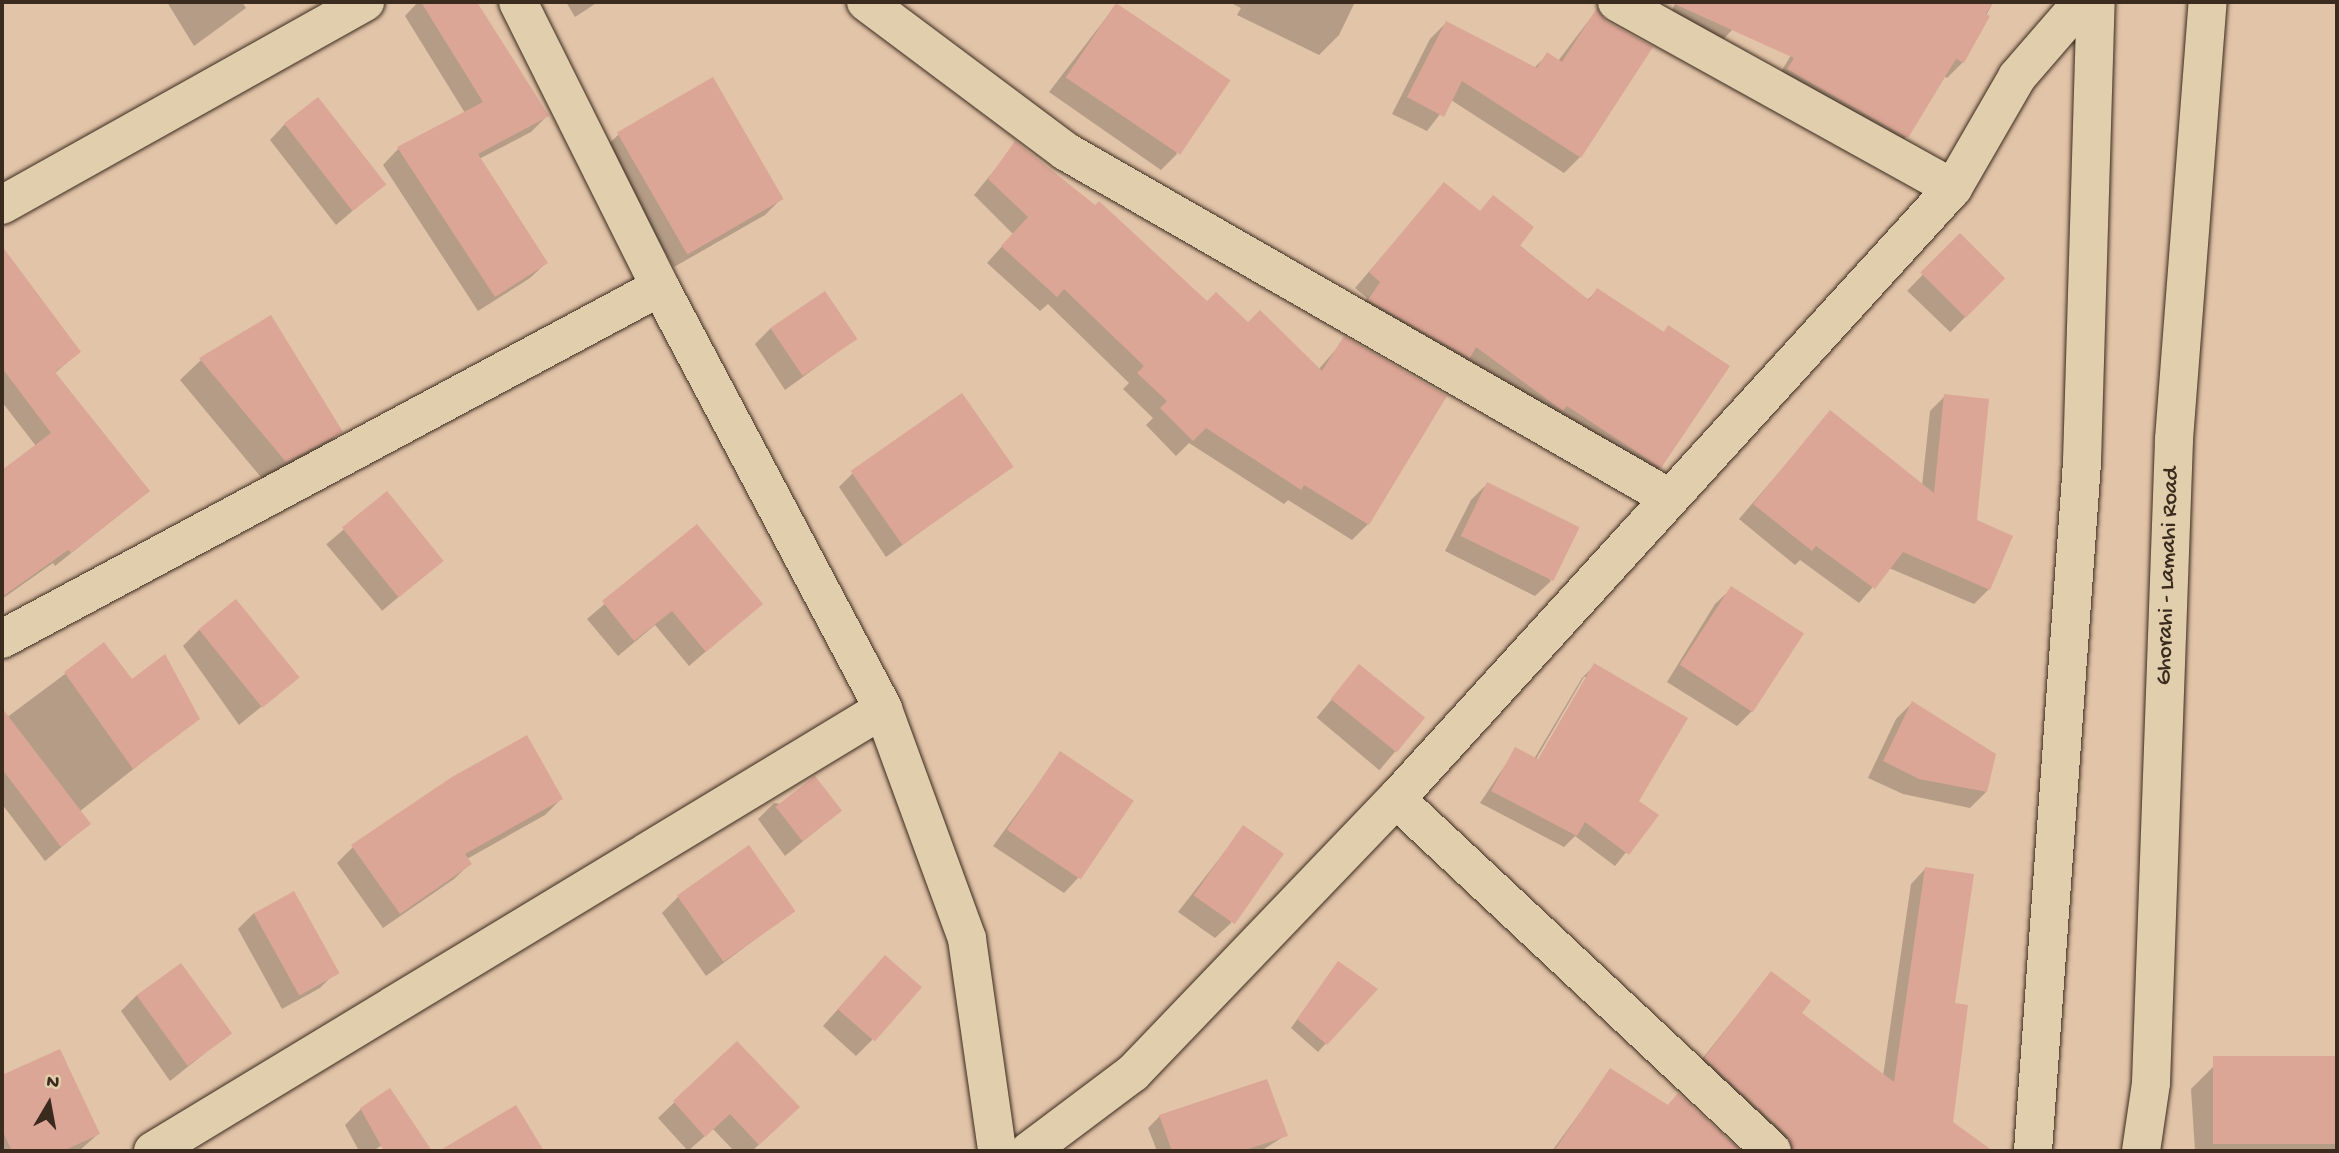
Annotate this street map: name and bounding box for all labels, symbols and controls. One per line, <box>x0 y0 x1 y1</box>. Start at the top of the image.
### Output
street label: Ghorahi - Lamahi Road <box>2151 466 2187 686</box>
north arrow <box>14 1069 84 1139</box>
text: N <box>45 1070 61 1095</box>

